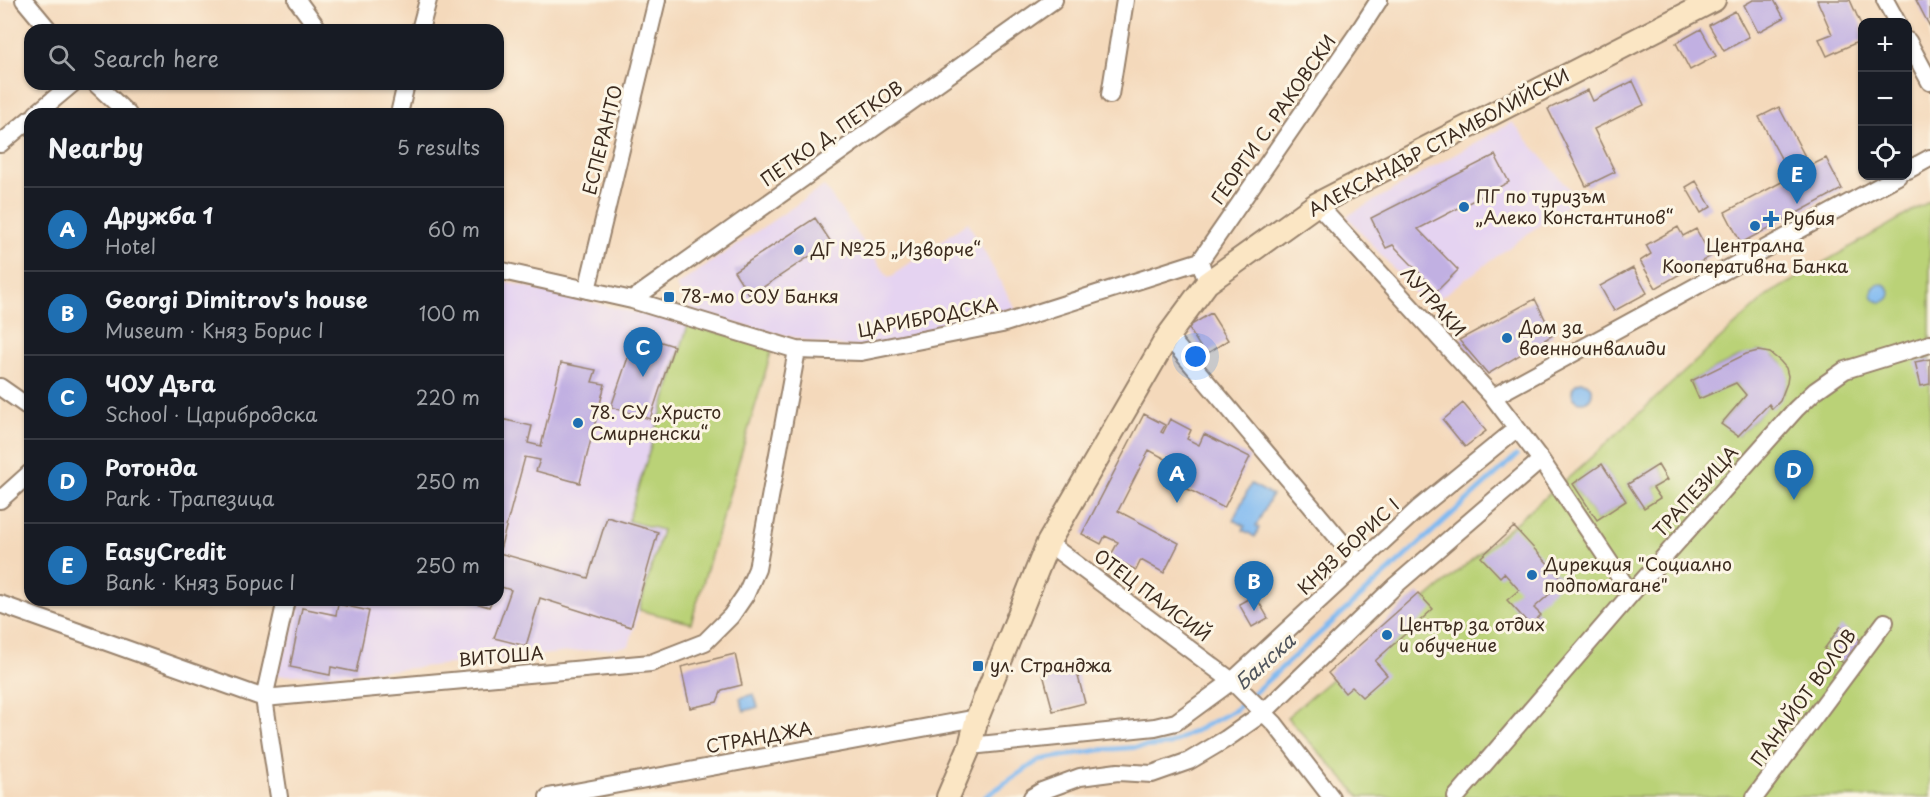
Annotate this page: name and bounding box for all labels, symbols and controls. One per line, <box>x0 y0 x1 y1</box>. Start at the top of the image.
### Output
map controls <box>1858 18 1912 180</box>
button: + <box>1858 18 1912 72</box>
search box <box>24 24 504 90</box>
street label: ГЕОРГИ С. РАКОВСКИ <box>1204 29 1342 210</box>
icon: search <box>45 41 78 74</box>
text: Search here <box>93 41 219 74</box>
street label: АЛЕКСАНДЪР СТАМБОЛИЙСКИ <box>1303 61 1574 222</box>
button: − <box>1858 72 1912 126</box>
street label: ПЕТКО Д. ПЕТКОВ <box>754 73 908 192</box>
street label: ЕСПЕРАНТО <box>575 82 628 197</box>
button: locate <box>1858 126 1912 180</box>
text: Nearby <box>48 128 143 167</box>
text: 5 results <box>397 132 480 162</box>
pin: E <box>1778 154 1816 204</box>
place label: ПГ по туризъм „Алеко Константинов“ <box>1476 182 1674 230</box>
text: Дружба 1 <box>105 198 213 231</box>
marker: ПГ по туризъм „Алеко Константинов“ <box>1457 200 1471 214</box>
place label: Рубия <box>1783 204 1835 231</box>
marker: Рубия <box>1764 212 1778 226</box>
text: A <box>60 214 75 244</box>
text: 60 m <box>428 214 480 244</box>
marker: Централна Кооперативна Банка <box>1748 219 1762 233</box>
text: Hotel <box>105 231 156 261</box>
place label: Централна Кооперативна Банка <box>1662 231 1849 279</box>
place label: ДГ №25 „Изворче“ <box>810 235 981 262</box>
marker: ДГ №25 „Изворче“ <box>792 243 806 257</box>
street label: ЛУТРАКИ <box>1395 260 1473 342</box>
text: Georgi Dimitrov's house <box>105 282 368 315</box>
place label: 78-мо СОУ Банкя <box>681 282 839 309</box>
marker: 78-мо СОУ Банкя <box>662 290 676 304</box>
street label: ЦАРИБРОДСКА <box>855 290 1000 343</box>
text: B <box>61 298 74 328</box>
text: 100 m <box>419 298 480 328</box>
place label: Дом за военноинвалиди <box>1518 313 1666 361</box>
text: Museum · Княз Борис I <box>105 315 324 345</box>
pin: C <box>624 328 662 377</box>
marker: Дом за военноинвалиди <box>1500 331 1514 345</box>
your location <box>1181 342 1210 371</box>
text: ЧОУ Дъга <box>105 366 216 399</box>
text: C <box>60 382 75 412</box>
text: 220 m <box>416 382 480 412</box>
place label: 78. СУ „Христо Смирненски“ <box>590 398 721 446</box>
text: School · Царибродска <box>105 399 317 429</box>
marker: 78. СУ „Христо Смирненски“ <box>571 416 585 430</box>
street label: ТРАПЕЗИЦА <box>1646 439 1744 543</box>
text: Ротонда <box>105 450 198 483</box>
pin: D <box>1774 450 1814 500</box>
pin: A <box>1158 454 1196 503</box>
text: D <box>60 466 75 496</box>
text: 250 m <box>416 466 480 496</box>
text: Park · Трапезица <box>105 483 274 513</box>
street label: КНЯЗ БОРИС I <box>1291 491 1405 600</box>
text: EasyCredit <box>105 534 227 567</box>
street label: ОТЕЦ ПАИСИЙ <box>1089 542 1217 648</box>
text: E <box>61 550 74 580</box>
text: 250 m <box>416 550 480 580</box>
place label: Дирекция "Социално подпомагане" <box>1543 550 1732 598</box>
pin: B <box>1234 562 1274 611</box>
text: Bank · Княз Борис I <box>105 567 295 597</box>
marker: Дирекция "Социално подпомагане" <box>1525 568 1539 582</box>
place label: Център за отдих и обучение <box>1399 610 1545 658</box>
street label: ПАНАЙОТ ВОЛОВ <box>1744 623 1862 772</box>
water label: Банска <box>1227 625 1302 697</box>
marker: Център за отдих и обучение <box>1380 628 1394 642</box>
street label: ВИТОША <box>457 638 545 673</box>
place label: ул. Странджа <box>990 651 1112 678</box>
marker: ул. Странджа <box>971 659 985 673</box>
street label: СТРАНДЖА <box>704 714 814 759</box>

